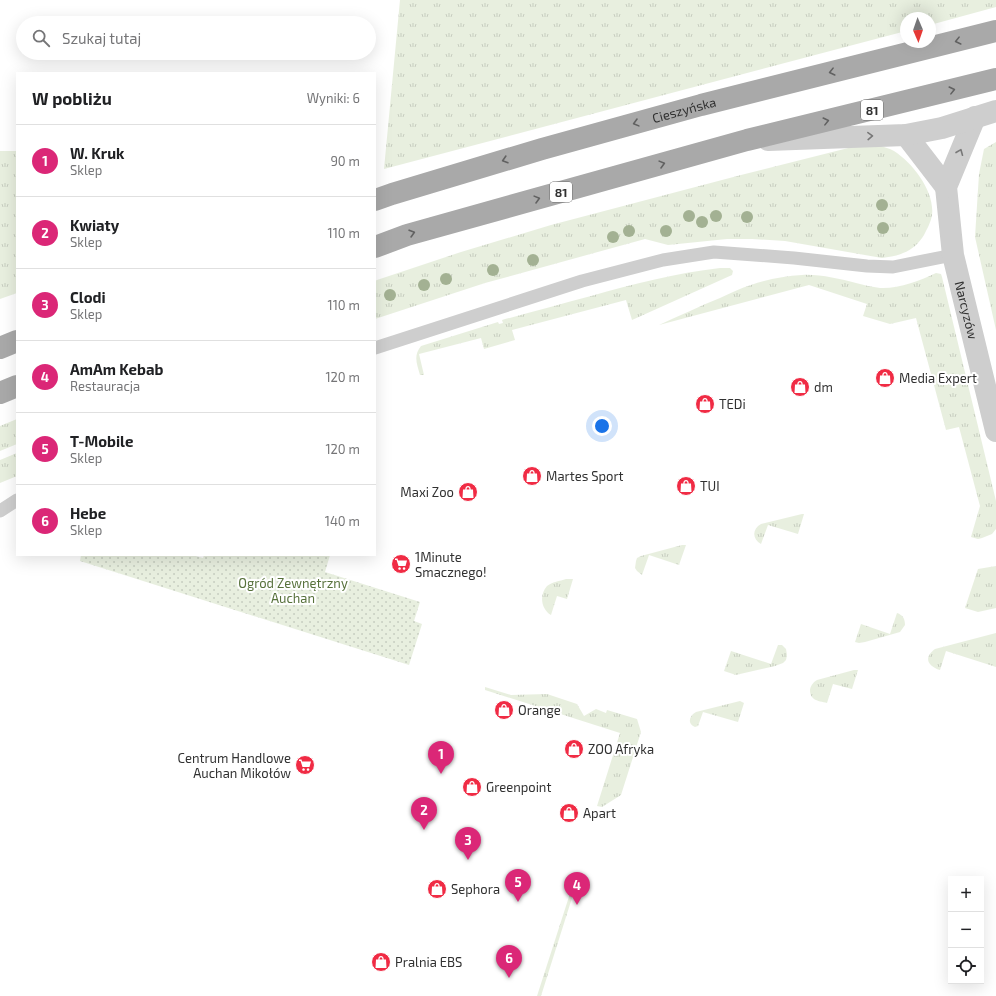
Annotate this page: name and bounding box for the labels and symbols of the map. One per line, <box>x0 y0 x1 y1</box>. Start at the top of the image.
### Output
north arrow <box>900 12 936 48</box>
one-way arrow <box>955 36 962 45</box>
one-way arrow <box>829 68 835 76</box>
one-way arrow <box>949 87 955 95</box>
street label: Cieszyńska <box>650 94 718 126</box>
road number: 81 <box>861 100 883 120</box>
one-way arrow <box>822 117 829 126</box>
one-way arrow <box>633 118 640 127</box>
one-way arrow <box>867 132 873 140</box>
one-way arrow <box>956 149 964 156</box>
one-way arrow <box>501 155 508 164</box>
one-way arrow <box>658 160 665 169</box>
road number: 81 <box>550 182 572 202</box>
one-way arrow <box>533 195 540 204</box>
one-way arrow <box>408 230 415 238</box>
street label: Narcyzów <box>952 280 981 341</box>
shop icon: Media Expert <box>874 367 896 389</box>
place label: Media Expert <box>899 370 977 386</box>
shop icon: dm <box>789 376 811 398</box>
place label: dm <box>814 379 833 395</box>
shop icon: TEDi <box>694 393 716 415</box>
place label: TEDi <box>719 396 746 412</box>
your location <box>592 416 612 436</box>
shop icon: Martes Sport <box>521 465 543 487</box>
place label: Martes Sport <box>546 468 624 484</box>
shop icon: TUI <box>675 475 697 497</box>
place label: TUI <box>700 478 720 494</box>
shop icon: Maxi Zoo <box>457 481 479 503</box>
place label: Maxi Zoo <box>400 484 454 500</box>
place label: 1Minute Smacznego! <box>415 549 486 580</box>
supermarket icon: 1Minute Smacznego! <box>390 553 412 575</box>
park label: Ogród Zewnętrzny Auchan <box>238 575 348 606</box>
shop icon: Orange <box>493 699 515 721</box>
place label: Orange <box>518 702 561 718</box>
shop icon: ZOO Afryka <box>563 738 585 760</box>
pin: 1 <box>428 741 454 774</box>
place label: ZOO Afryka <box>588 741 654 757</box>
place label: Centrum Handlowe Auchan Mikołów <box>178 750 291 781</box>
supermarket icon: Centrum Handlowe Auchan Mikołów <box>294 754 316 776</box>
shop icon: Greenpoint <box>461 776 483 798</box>
place label: Greenpoint <box>486 779 551 795</box>
pin: 2 <box>411 797 437 830</box>
shop icon: Apart <box>558 802 580 824</box>
place label: Apart <box>583 805 616 821</box>
pin: 3 <box>455 827 481 860</box>
pin: 5 <box>505 869 531 902</box>
pin: 4 <box>564 872 590 905</box>
shop icon: Sephora <box>426 878 448 900</box>
place label: Sephora <box>451 881 500 897</box>
pin: 6 <box>496 945 522 978</box>
shop icon: Pralnia EBS <box>370 951 392 973</box>
place label: Pralnia EBS <box>395 954 462 970</box>

